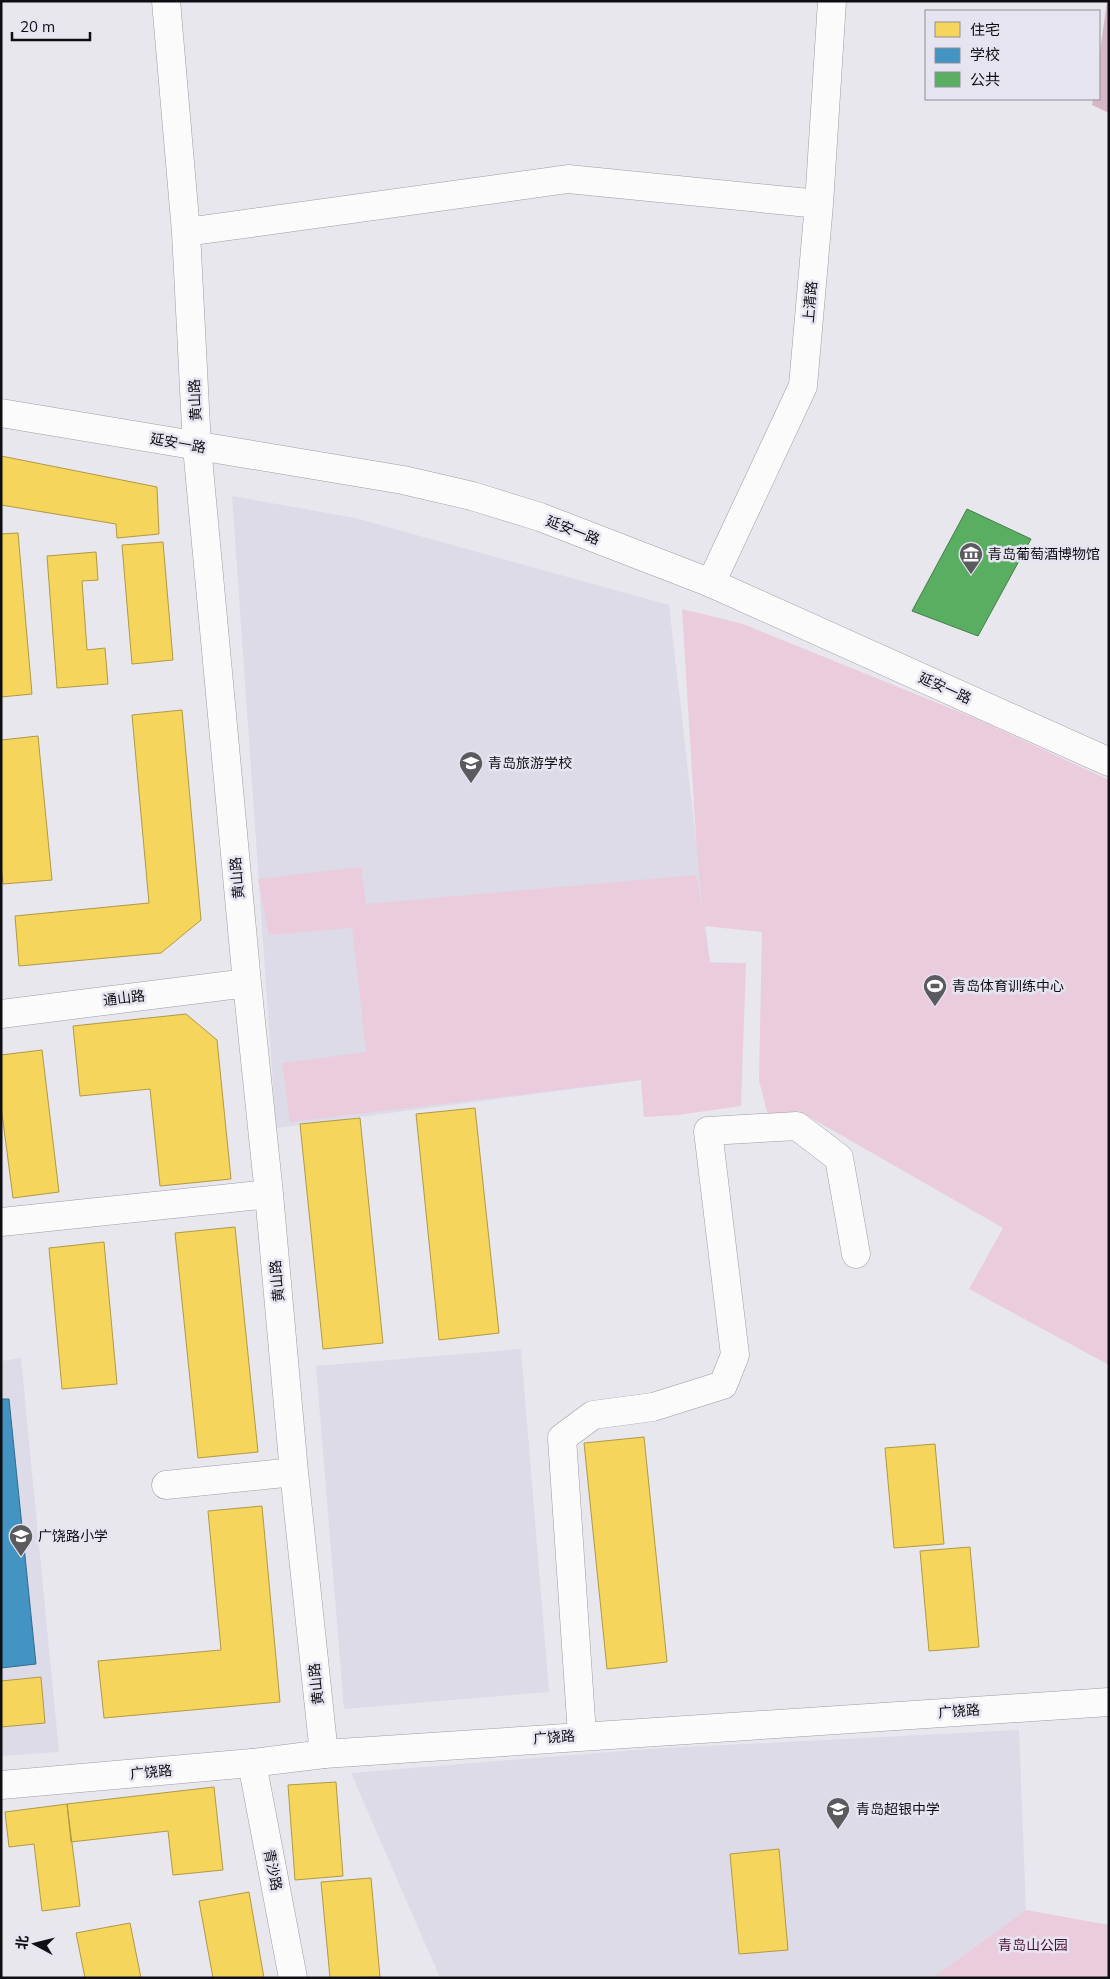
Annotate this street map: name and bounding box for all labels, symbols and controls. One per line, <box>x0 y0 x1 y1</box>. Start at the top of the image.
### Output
scale bar <box>12 10 90 42</box>
legend <box>925 10 1100 100</box>
text: 20 m <box>20 17 55 36</box>
text: 住宅 <box>970 20 1000 39</box>
text: 学校 <box>970 45 1000 64</box>
text: 公共 <box>970 70 1000 89</box>
street label: 上清路 <box>799 280 821 324</box>
street label: 黄山路 <box>185 379 205 421</box>
street label: 延安一路 <box>149 429 207 457</box>
street label: 延安一路 <box>544 512 602 548</box>
museum icon: 青岛葡萄酒博物馆 <box>958 541 984 575</box>
place label: 青岛葡萄酒博物馆 <box>988 545 1100 563</box>
street label: 延安一路 <box>916 668 974 708</box>
school or university icon: 青岛旅游学校 <box>458 750 484 784</box>
place label: 青岛旅游学校 <box>488 754 572 772</box>
street label: 黄山路 <box>226 856 248 900</box>
sports icon: 青岛体育训练中心 <box>922 973 948 1007</box>
place label: 青岛体育训练中心 <box>952 977 1064 995</box>
street label: 通山路 <box>102 987 146 1009</box>
street label: 黄山路 <box>266 1259 288 1303</box>
school or university icon: 广饶路小学 <box>8 1523 34 1557</box>
place label: 广饶路小学 <box>38 1527 108 1545</box>
street label: 黄山路 <box>305 1662 327 1706</box>
street label: 广饶路 <box>937 1701 981 1721</box>
street label: 广饶路 <box>532 1727 576 1747</box>
street label: 广饶路 <box>129 1761 173 1783</box>
school or university icon: 青岛超银中学 <box>825 1796 851 1830</box>
place label: 青岛超银中学 <box>856 1800 940 1818</box>
street label: 青沙路 <box>260 1848 286 1892</box>
north arrow <box>10 1919 60 1969</box>
text: 北 <box>12 1934 32 1950</box>
park label: 青岛山公园 <box>998 1936 1068 1954</box>

